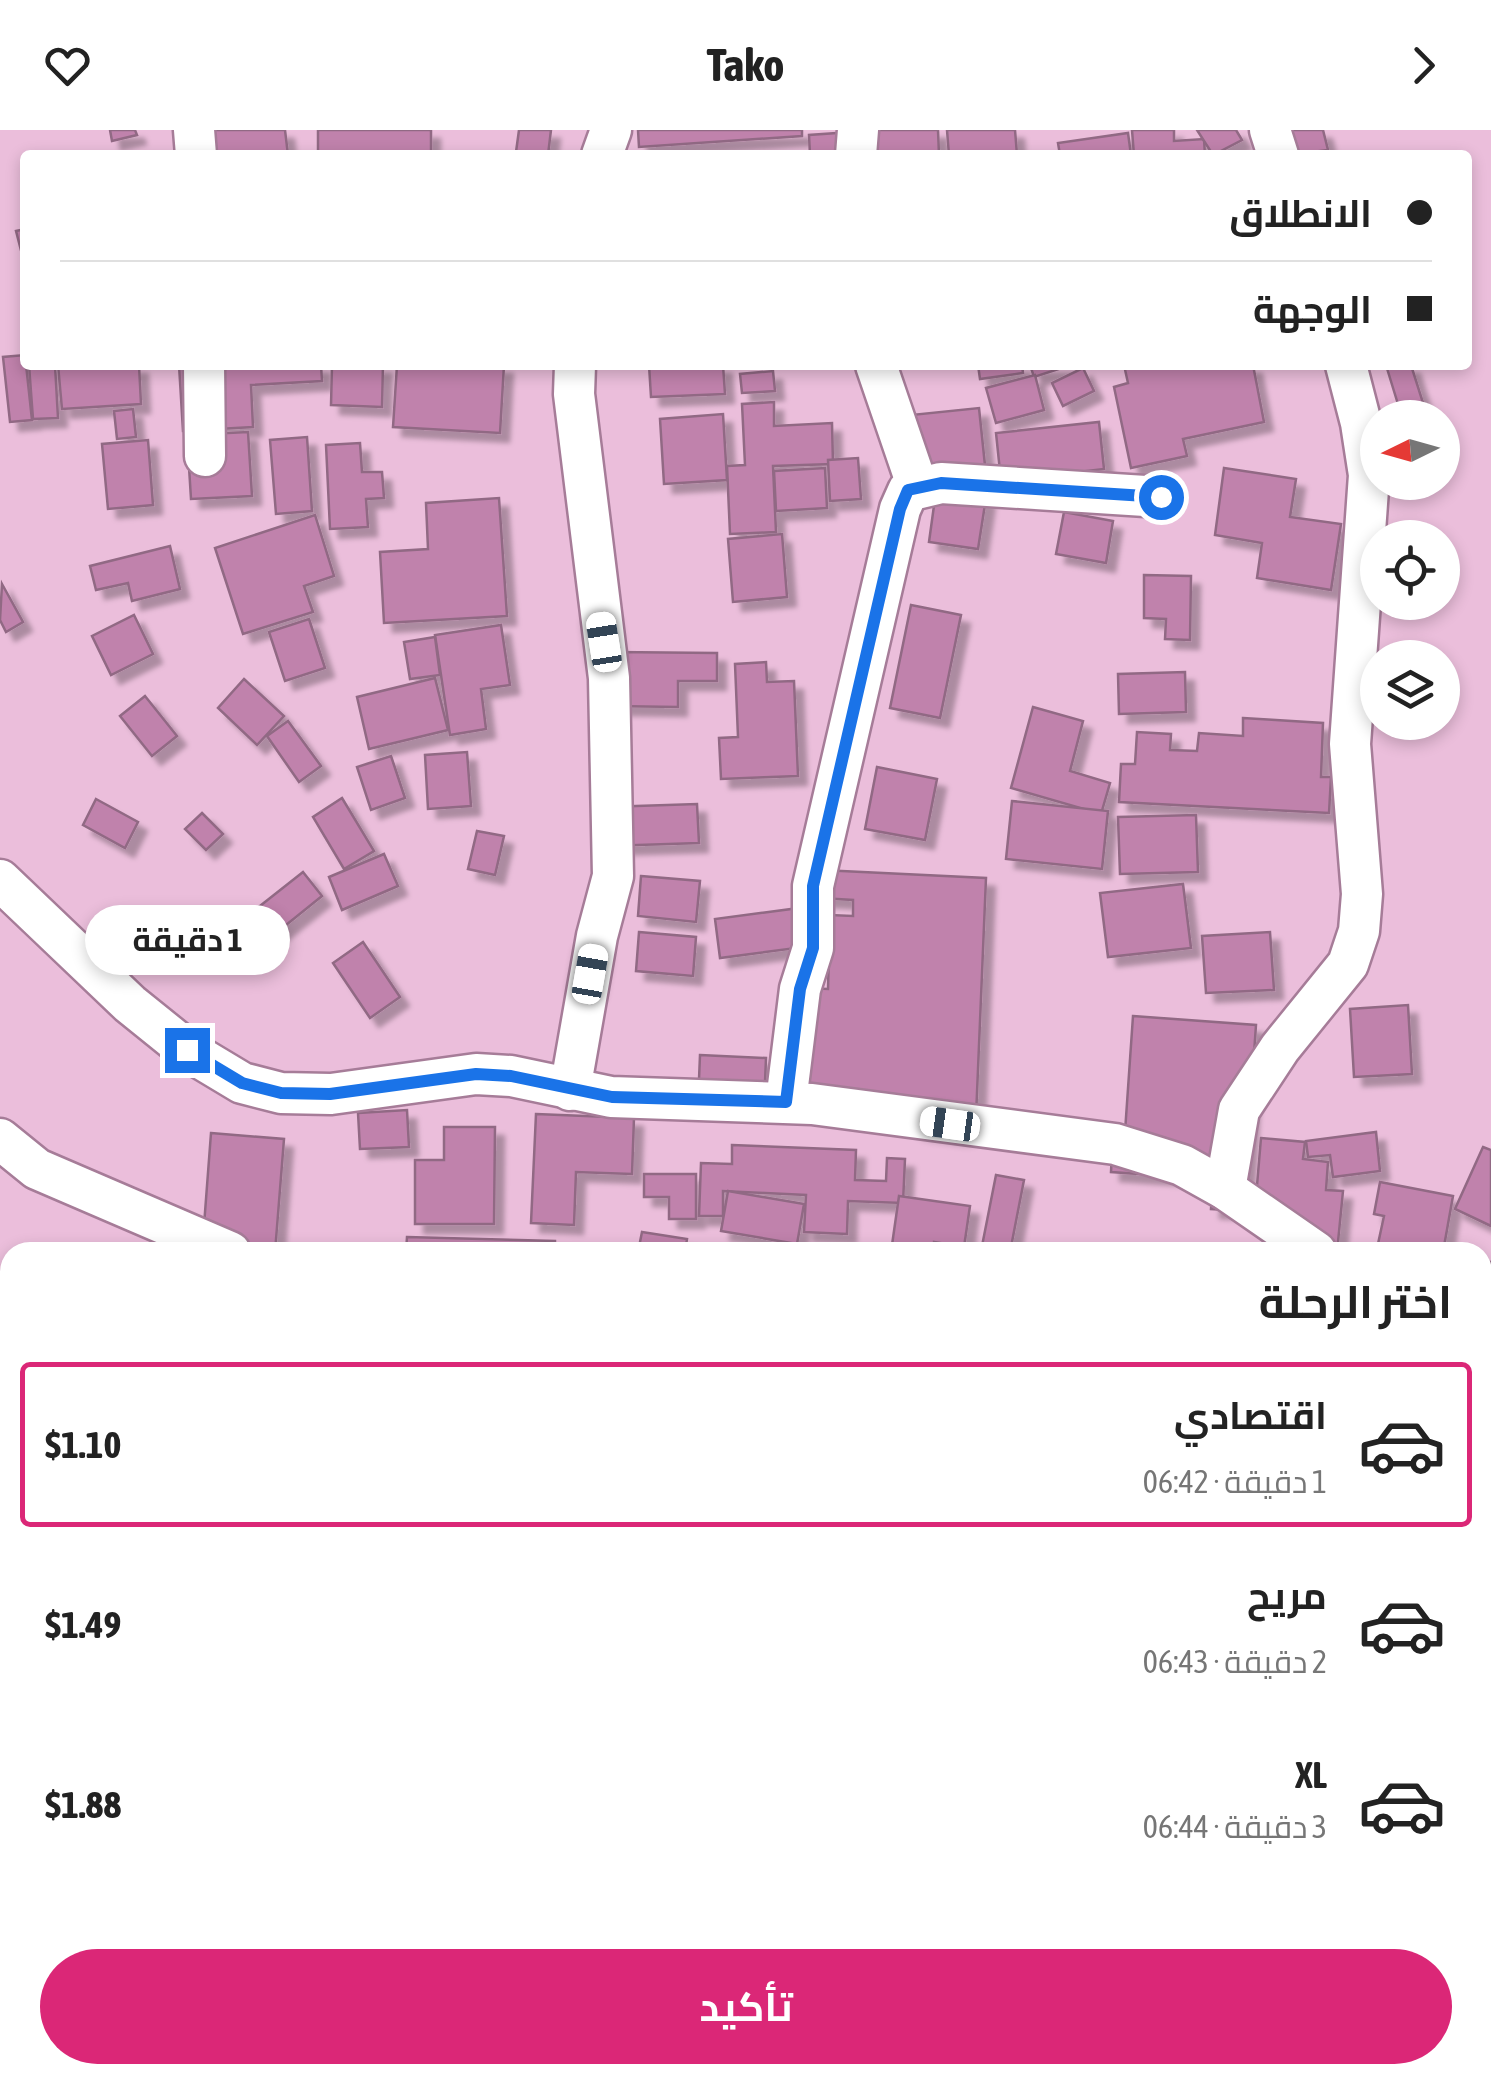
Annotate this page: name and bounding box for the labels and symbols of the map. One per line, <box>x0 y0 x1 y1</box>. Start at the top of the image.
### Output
north arrow <box>1360 400 1460 500</box>
route start <box>1139 475 1184 520</box>
car <box>584 610 624 674</box>
callout: 1 دقيقة <box>84 905 290 975</box>
car <box>570 942 610 1006</box>
route end <box>165 1028 210 1073</box>
car <box>918 1105 982 1143</box>

